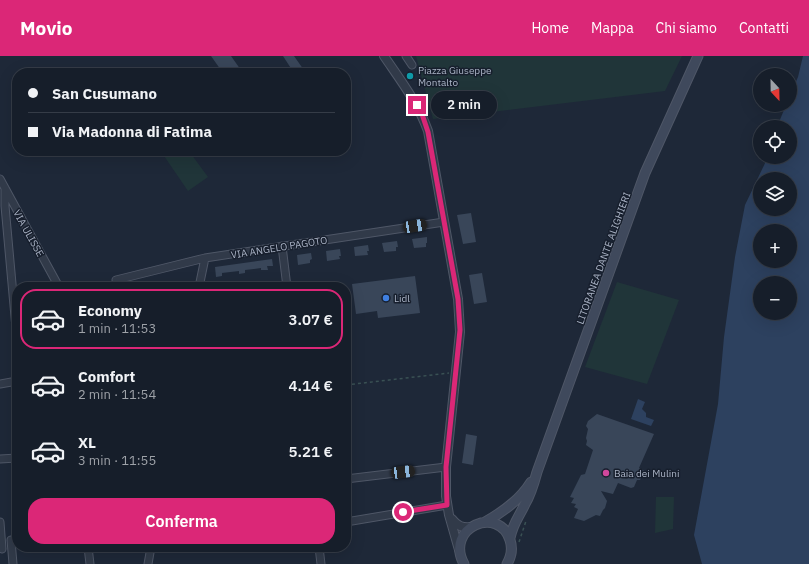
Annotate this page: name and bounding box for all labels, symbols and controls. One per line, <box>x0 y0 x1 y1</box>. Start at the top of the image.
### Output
text: Movio <box>20 16 73 40</box>
text: Home <box>531 19 569 37</box>
text: Mappa <box>591 19 634 37</box>
text: Chi siamo <box>656 19 717 37</box>
text: Contatti <box>739 19 789 37</box>
place label: Piazza Giuseppe Montalto <box>418 64 492 89</box>
north arrow <box>753 68 797 112</box>
map controls <box>753 68 797 320</box>
marker: Piazza Giuseppe Montalto <box>405 71 415 81</box>
text: San Cusumano <box>52 84 157 103</box>
callout: 2 min <box>431 91 497 119</box>
route end <box>408 96 426 114</box>
text: 2 min <box>447 96 481 113</box>
button: locate <box>753 120 797 164</box>
text: Via Madonna di Fatima <box>52 122 212 141</box>
button: layers <box>753 172 797 216</box>
street label: LITORANEA DANTE ALIGHIERI <box>573 190 633 326</box>
street label: VIA ULISSE <box>10 207 47 259</box>
car <box>402 218 428 234</box>
button: + <box>753 224 797 268</box>
street label: VIA ANGELO PAGOTO <box>230 233 328 262</box>
button: − <box>753 276 797 320</box>
place label: Lidl <box>394 292 410 305</box>
marker: Lidl <box>381 293 391 303</box>
icon: car <box>30 301 66 337</box>
text: Economy <box>78 301 142 320</box>
text: 3.07 € <box>289 310 333 329</box>
text: 1 min · 11:53 <box>78 320 156 337</box>
icon: car <box>30 367 66 403</box>
text: Comfort <box>78 367 135 386</box>
text: 4.14 € <box>289 376 333 395</box>
text: 2 min · 11:54 <box>78 386 156 403</box>
icon: car <box>30 433 66 469</box>
text: XL <box>78 433 96 452</box>
text: 5.21 € <box>289 442 333 461</box>
text: 3 min · 11:55 <box>78 452 156 469</box>
car <box>390 465 416 479</box>
place label: Baia dei Mulini <box>614 467 679 480</box>
marker: Baia dei Mulini <box>601 468 611 478</box>
button: Conferma <box>28 498 335 544</box>
route start <box>394 503 412 521</box>

